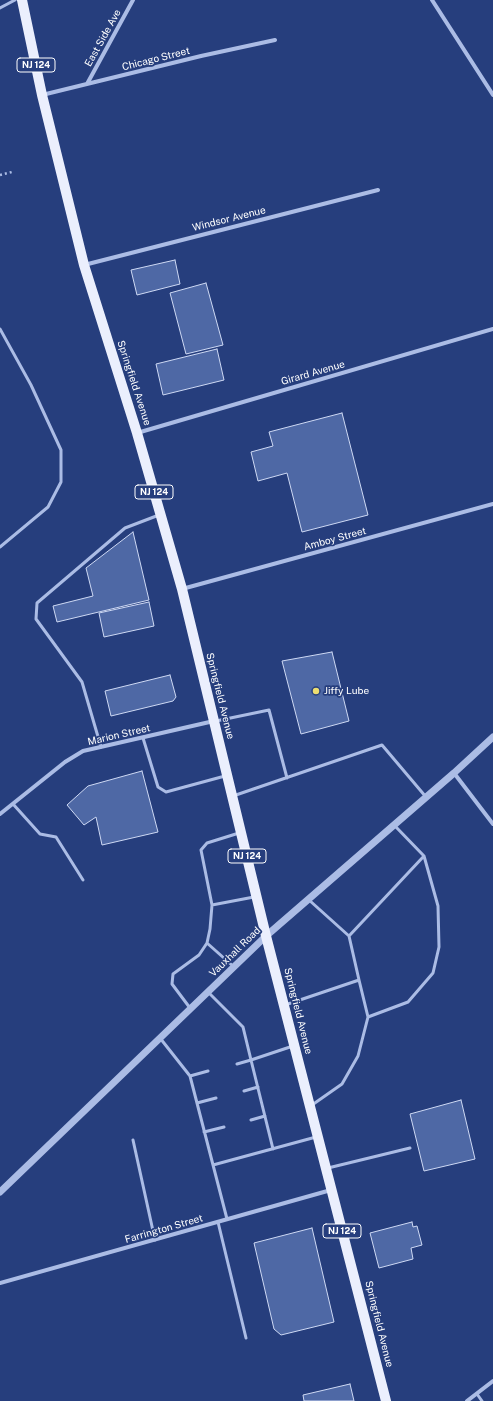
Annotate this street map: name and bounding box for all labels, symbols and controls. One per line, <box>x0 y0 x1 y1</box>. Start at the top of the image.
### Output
street label: East Side Ave <box>82 7 124 69</box>
street label: Chicago Street <box>121 45 191 73</box>
road number: NJ 124 <box>17 58 55 72</box>
street label: Windsor Avenue <box>191 204 267 234</box>
street label: Springfield Avenue <box>115 339 153 427</box>
street label: Girard Avenue <box>280 358 346 388</box>
road number: NJ 124 <box>135 485 173 499</box>
street label: Amboy Street <box>302 525 368 553</box>
street label: Springfield Avenue <box>203 651 237 741</box>
place label: Jiffy Lube <box>324 685 369 697</box>
marker: Jiffy Lube <box>311 686 321 696</box>
street label: Marion Street <box>87 722 151 748</box>
road number: NJ 124 <box>228 849 266 863</box>
street label: Vauxhall Road <box>207 925 263 979</box>
street label: Springfield Avenue <box>281 966 315 1056</box>
street label: Farrington Street <box>124 1212 204 1246</box>
road number: NJ 124 <box>323 1224 361 1238</box>
street label: Springfield Avenue <box>362 1279 396 1369</box>

